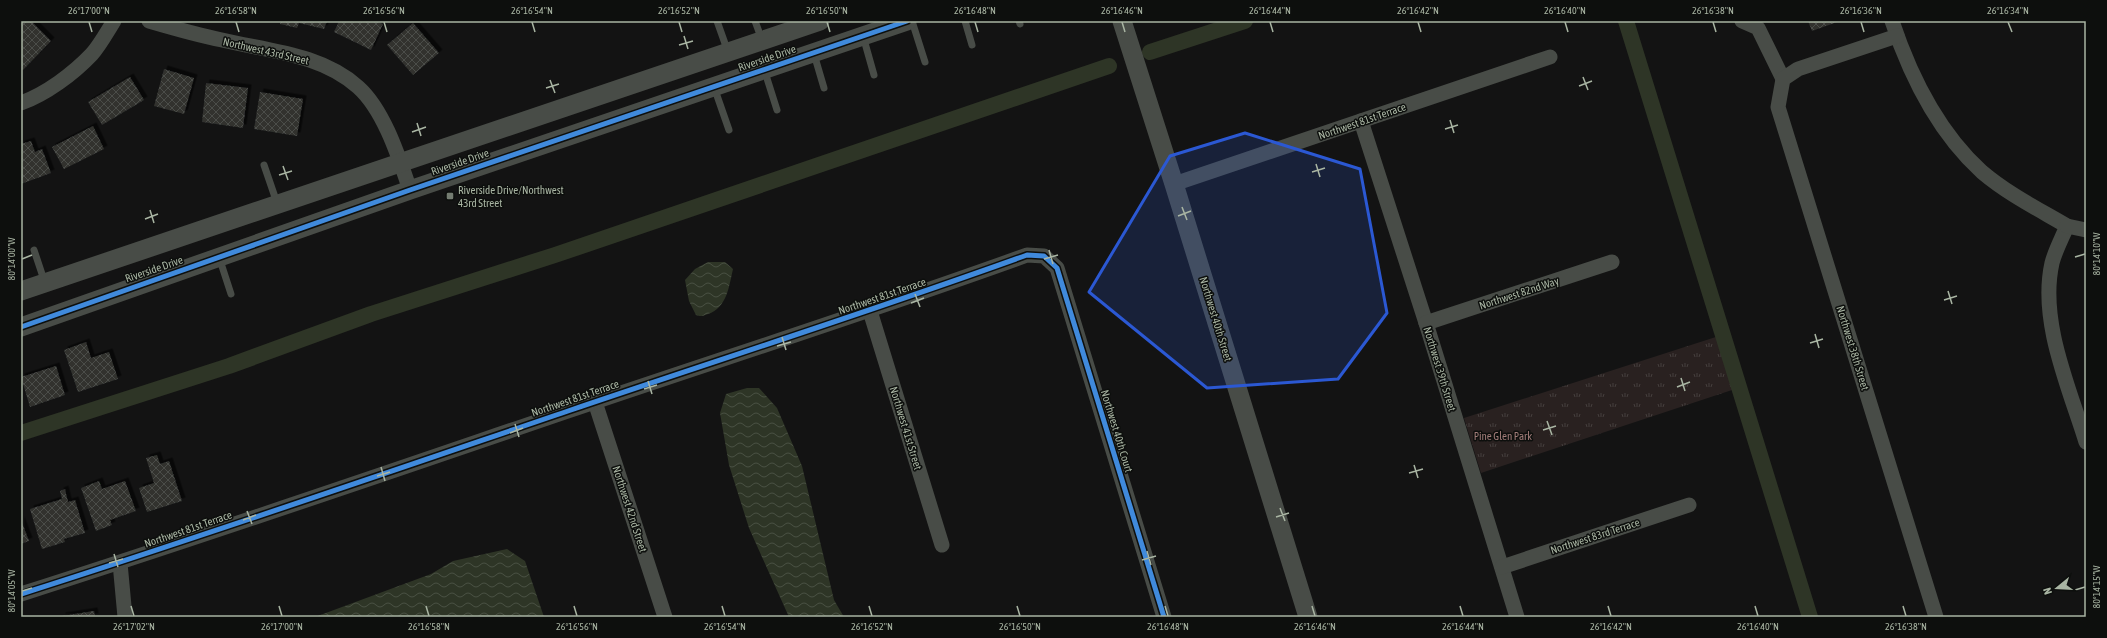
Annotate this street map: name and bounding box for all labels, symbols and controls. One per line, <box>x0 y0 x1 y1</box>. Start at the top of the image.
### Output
text: 26°17'00"N <box>68 5 110 16</box>
text: 26°16'58"N <box>215 5 257 16</box>
text: 26°16'56"N <box>363 5 405 16</box>
text: 26°16'54"N <box>511 5 553 16</box>
text: 26°16'52"N <box>658 5 700 16</box>
text: 26°16'50"N <box>806 5 848 16</box>
text: 26°16'48"N <box>954 5 996 16</box>
text: 26°16'46"N <box>1101 5 1143 16</box>
text: 26°16'44"N <box>1249 5 1291 16</box>
text: 26°16'42"N <box>1397 5 1439 16</box>
text: 26°16'40"N <box>1544 5 1586 16</box>
text: 26°16'38"N <box>1692 5 1734 16</box>
text: 26°16'36"N <box>1840 5 1882 16</box>
text: 26°16'34"N <box>1987 5 2029 16</box>
street label: Northwest 43rd Street <box>222 35 310 67</box>
street label: Riverside Drive <box>737 43 797 73</box>
street label: Northwest 81st Terrace <box>1317 100 1407 142</box>
street label: Riverside Drive <box>430 147 490 177</box>
place label: Riverside Drive/Northwest 43rd Street <box>458 184 564 209</box>
marker: Riverside Drive/Northwest 43rd Street <box>445 191 455 201</box>
text: 80°14'10"W <box>2091 232 2102 276</box>
text: 80°14'00"W <box>6 237 17 281</box>
street label: Riverside Drive <box>124 254 184 284</box>
street label: Northwest 82nd Way <box>1478 274 1561 312</box>
street label: Northwest 81st Terrace <box>837 275 927 317</box>
street label: Northwest 40th Street <box>1197 275 1235 363</box>
street label: Northwest 38th Street <box>1834 304 1872 392</box>
street label: Northwest 39th Street <box>1421 325 1459 413</box>
street label: Northwest 81st Terrace <box>530 377 620 419</box>
street label: Northwest 41st Street <box>888 385 924 471</box>
street label: Northwest 40th Court <box>1099 388 1135 474</box>
park label: Pine Glen Park <box>1474 430 1532 442</box>
street label: Northwest 42nd Street <box>610 464 650 554</box>
street label: Northwest 81st Terrace <box>143 508 233 550</box>
street label: Northwest 83rd Terrace <box>1549 516 1641 556</box>
text: 80°14'15"W <box>2091 565 2102 609</box>
north arrow <box>2037 568 2077 608</box>
text: 80°14'05"W <box>6 569 17 613</box>
text: N <box>2041 586 2054 596</box>
text: 26°17'02"N <box>113 621 155 632</box>
text: 26°17'00"N <box>261 621 303 632</box>
text: 26°16'58"N <box>408 621 450 632</box>
text: 26°16'56"N <box>556 621 598 632</box>
text: 26°16'54"N <box>704 621 746 632</box>
text: 26°16'52"N <box>851 621 893 632</box>
text: 26°16'50"N <box>999 621 1041 632</box>
text: 26°16'48"N <box>1147 621 1189 632</box>
text: 26°16'46"N <box>1294 621 1336 632</box>
text: 26°16'44"N <box>1442 621 1484 632</box>
text: 26°16'42"N <box>1590 621 1632 632</box>
text: 26°16'40"N <box>1737 621 1779 632</box>
text: 26°16'38"N <box>1885 621 1927 632</box>

